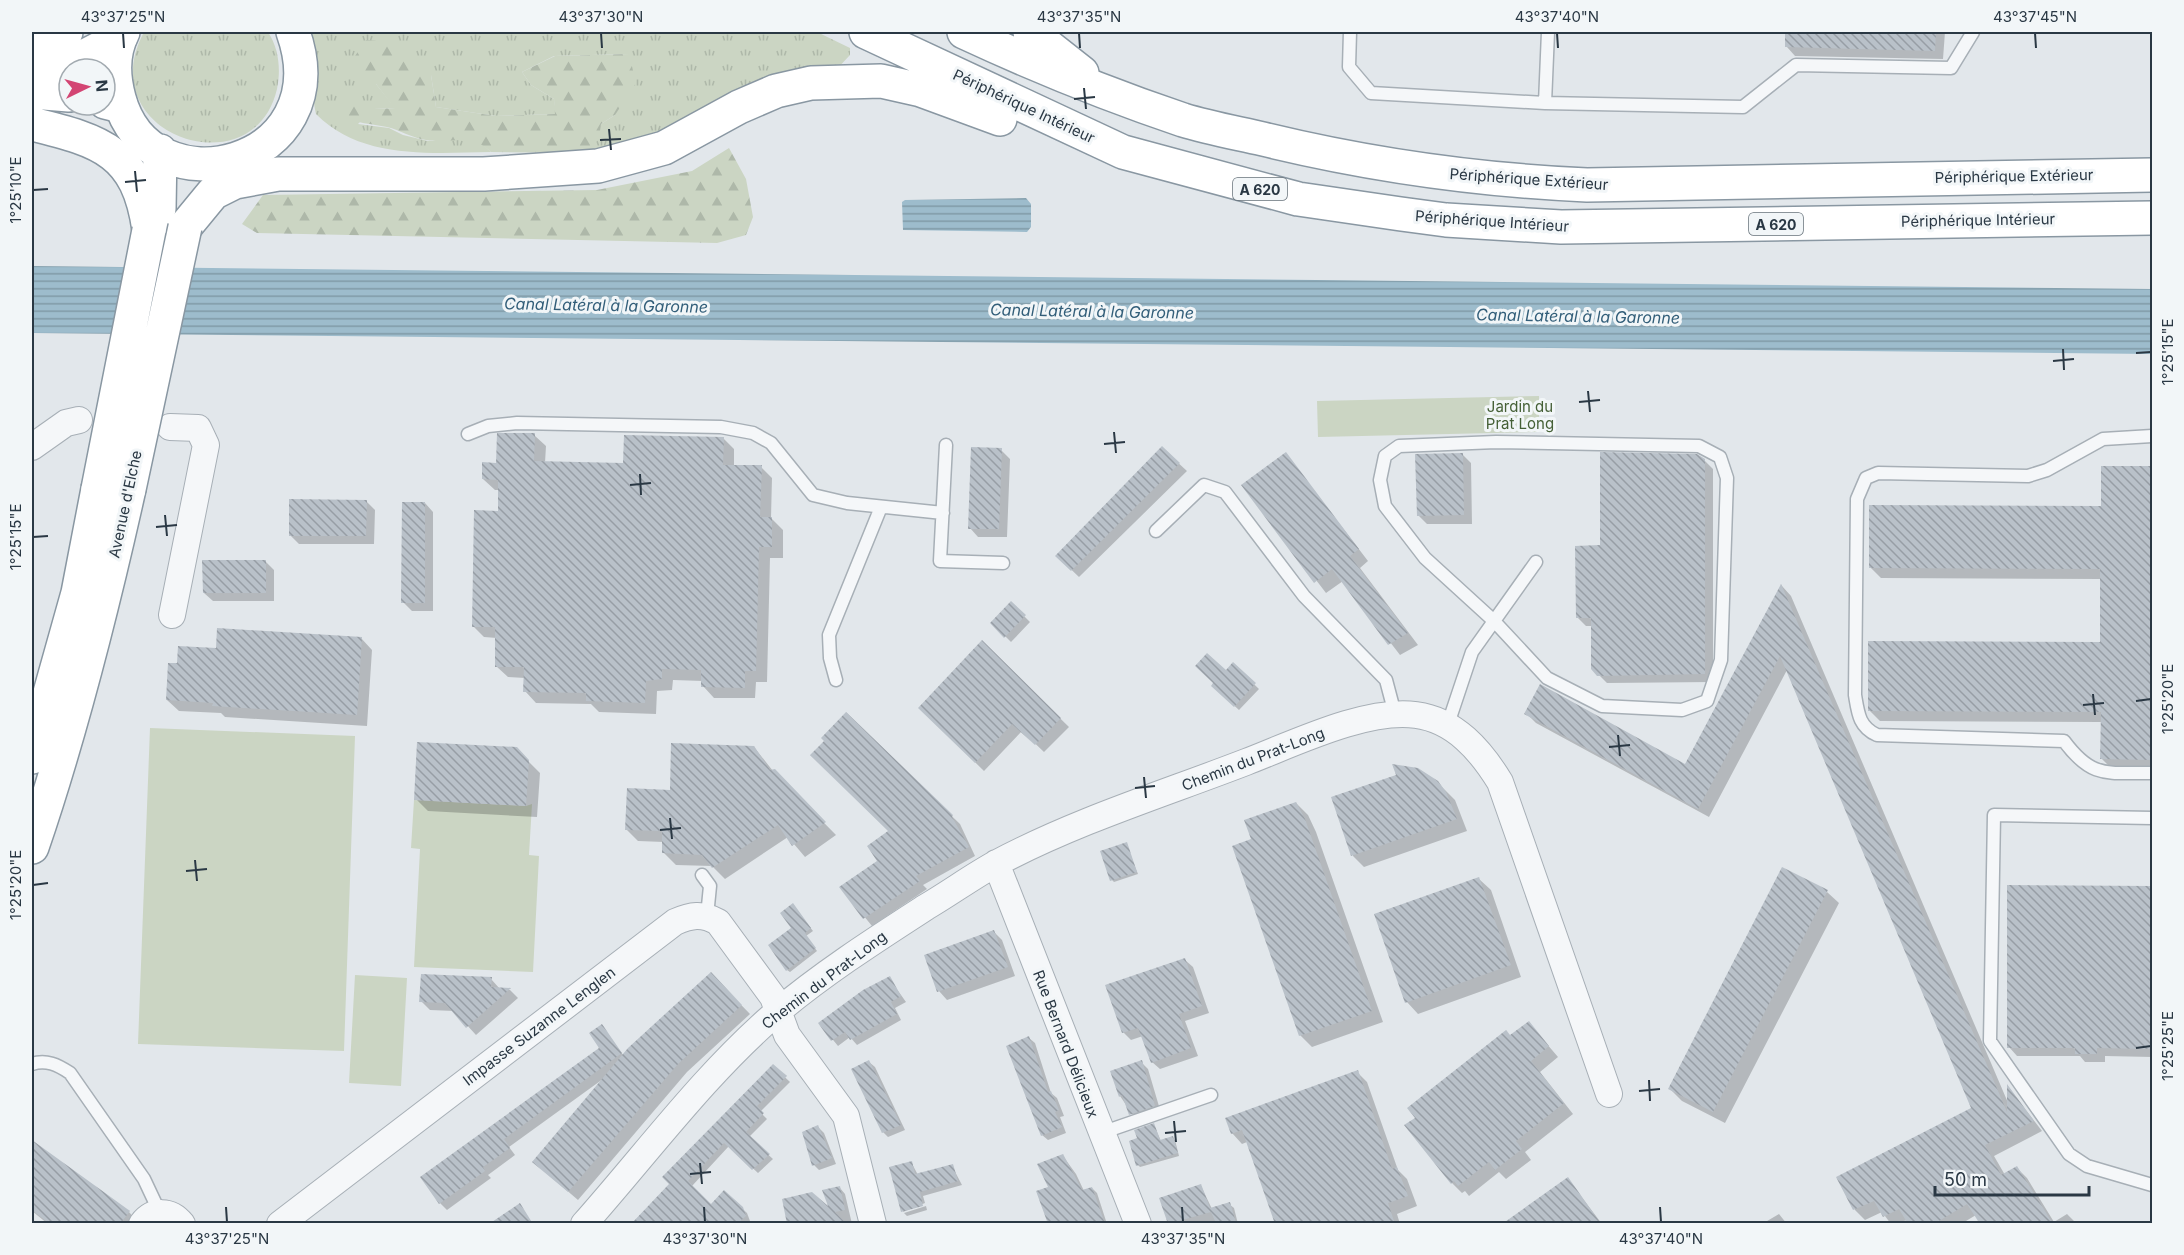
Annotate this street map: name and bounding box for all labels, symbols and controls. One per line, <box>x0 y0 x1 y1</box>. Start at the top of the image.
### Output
text: 43°37'25"N <box>81 7 165 26</box>
text: 43°37'30"N <box>559 7 643 26</box>
text: 43°37'35"N <box>1037 7 1121 26</box>
text: 43°37'40"N <box>1515 7 1599 26</box>
text: 43°37'45"N <box>1993 7 2077 26</box>
north arrow <box>57 57 117 117</box>
street label: Périphérique Intérieur <box>950 65 1098 147</box>
text: N <box>91 79 112 93</box>
text: 1°25'10"E <box>6 156 25 224</box>
street label: Périphérique Extérieur <box>1449 164 1609 194</box>
street label: Périphérique Extérieur <box>1934 165 2094 187</box>
road number: A 620 <box>1233 178 1287 200</box>
street label: Périphérique Intérieur <box>1414 206 1570 236</box>
street label: Périphérique Intérieur <box>1901 209 2056 231</box>
road number: A 620 <box>1749 213 1803 235</box>
water label: Canal Latéral à la Garonne <box>504 293 708 317</box>
water label: Canal Latéral à la Garonne <box>990 299 1194 323</box>
water label: Canal Latéral à la Garonne <box>1476 304 1680 328</box>
text: 1°25'15"E <box>2158 319 2177 385</box>
park label: Jardin du Prat Long <box>1486 397 1554 433</box>
street label: Avenue d'Elche <box>104 449 146 559</box>
text: 1°25'15"E <box>6 504 25 570</box>
text: 1°25'20"E <box>2158 664 2177 734</box>
street label: Chemin du Prat-Long <box>1179 723 1327 795</box>
text: 1°25'20"E <box>6 850 25 920</box>
street label: Chemin du Prat-Long <box>758 927 890 1033</box>
street label: Impasse Suzanne Lenglen <box>459 962 619 1090</box>
street label: Rue Bernard Délicieux <box>1029 967 1103 1121</box>
text: 1°25'25"E <box>2158 1011 2177 1081</box>
scale bar <box>1935 1159 2090 1197</box>
text: 50 m <box>1944 1169 1987 1190</box>
text: 43°37'25"N <box>185 1229 269 1248</box>
text: 43°37'30"N <box>663 1229 747 1248</box>
text: 43°37'35"N <box>1141 1229 1225 1248</box>
text: 43°37'40"N <box>1619 1229 1703 1248</box>

